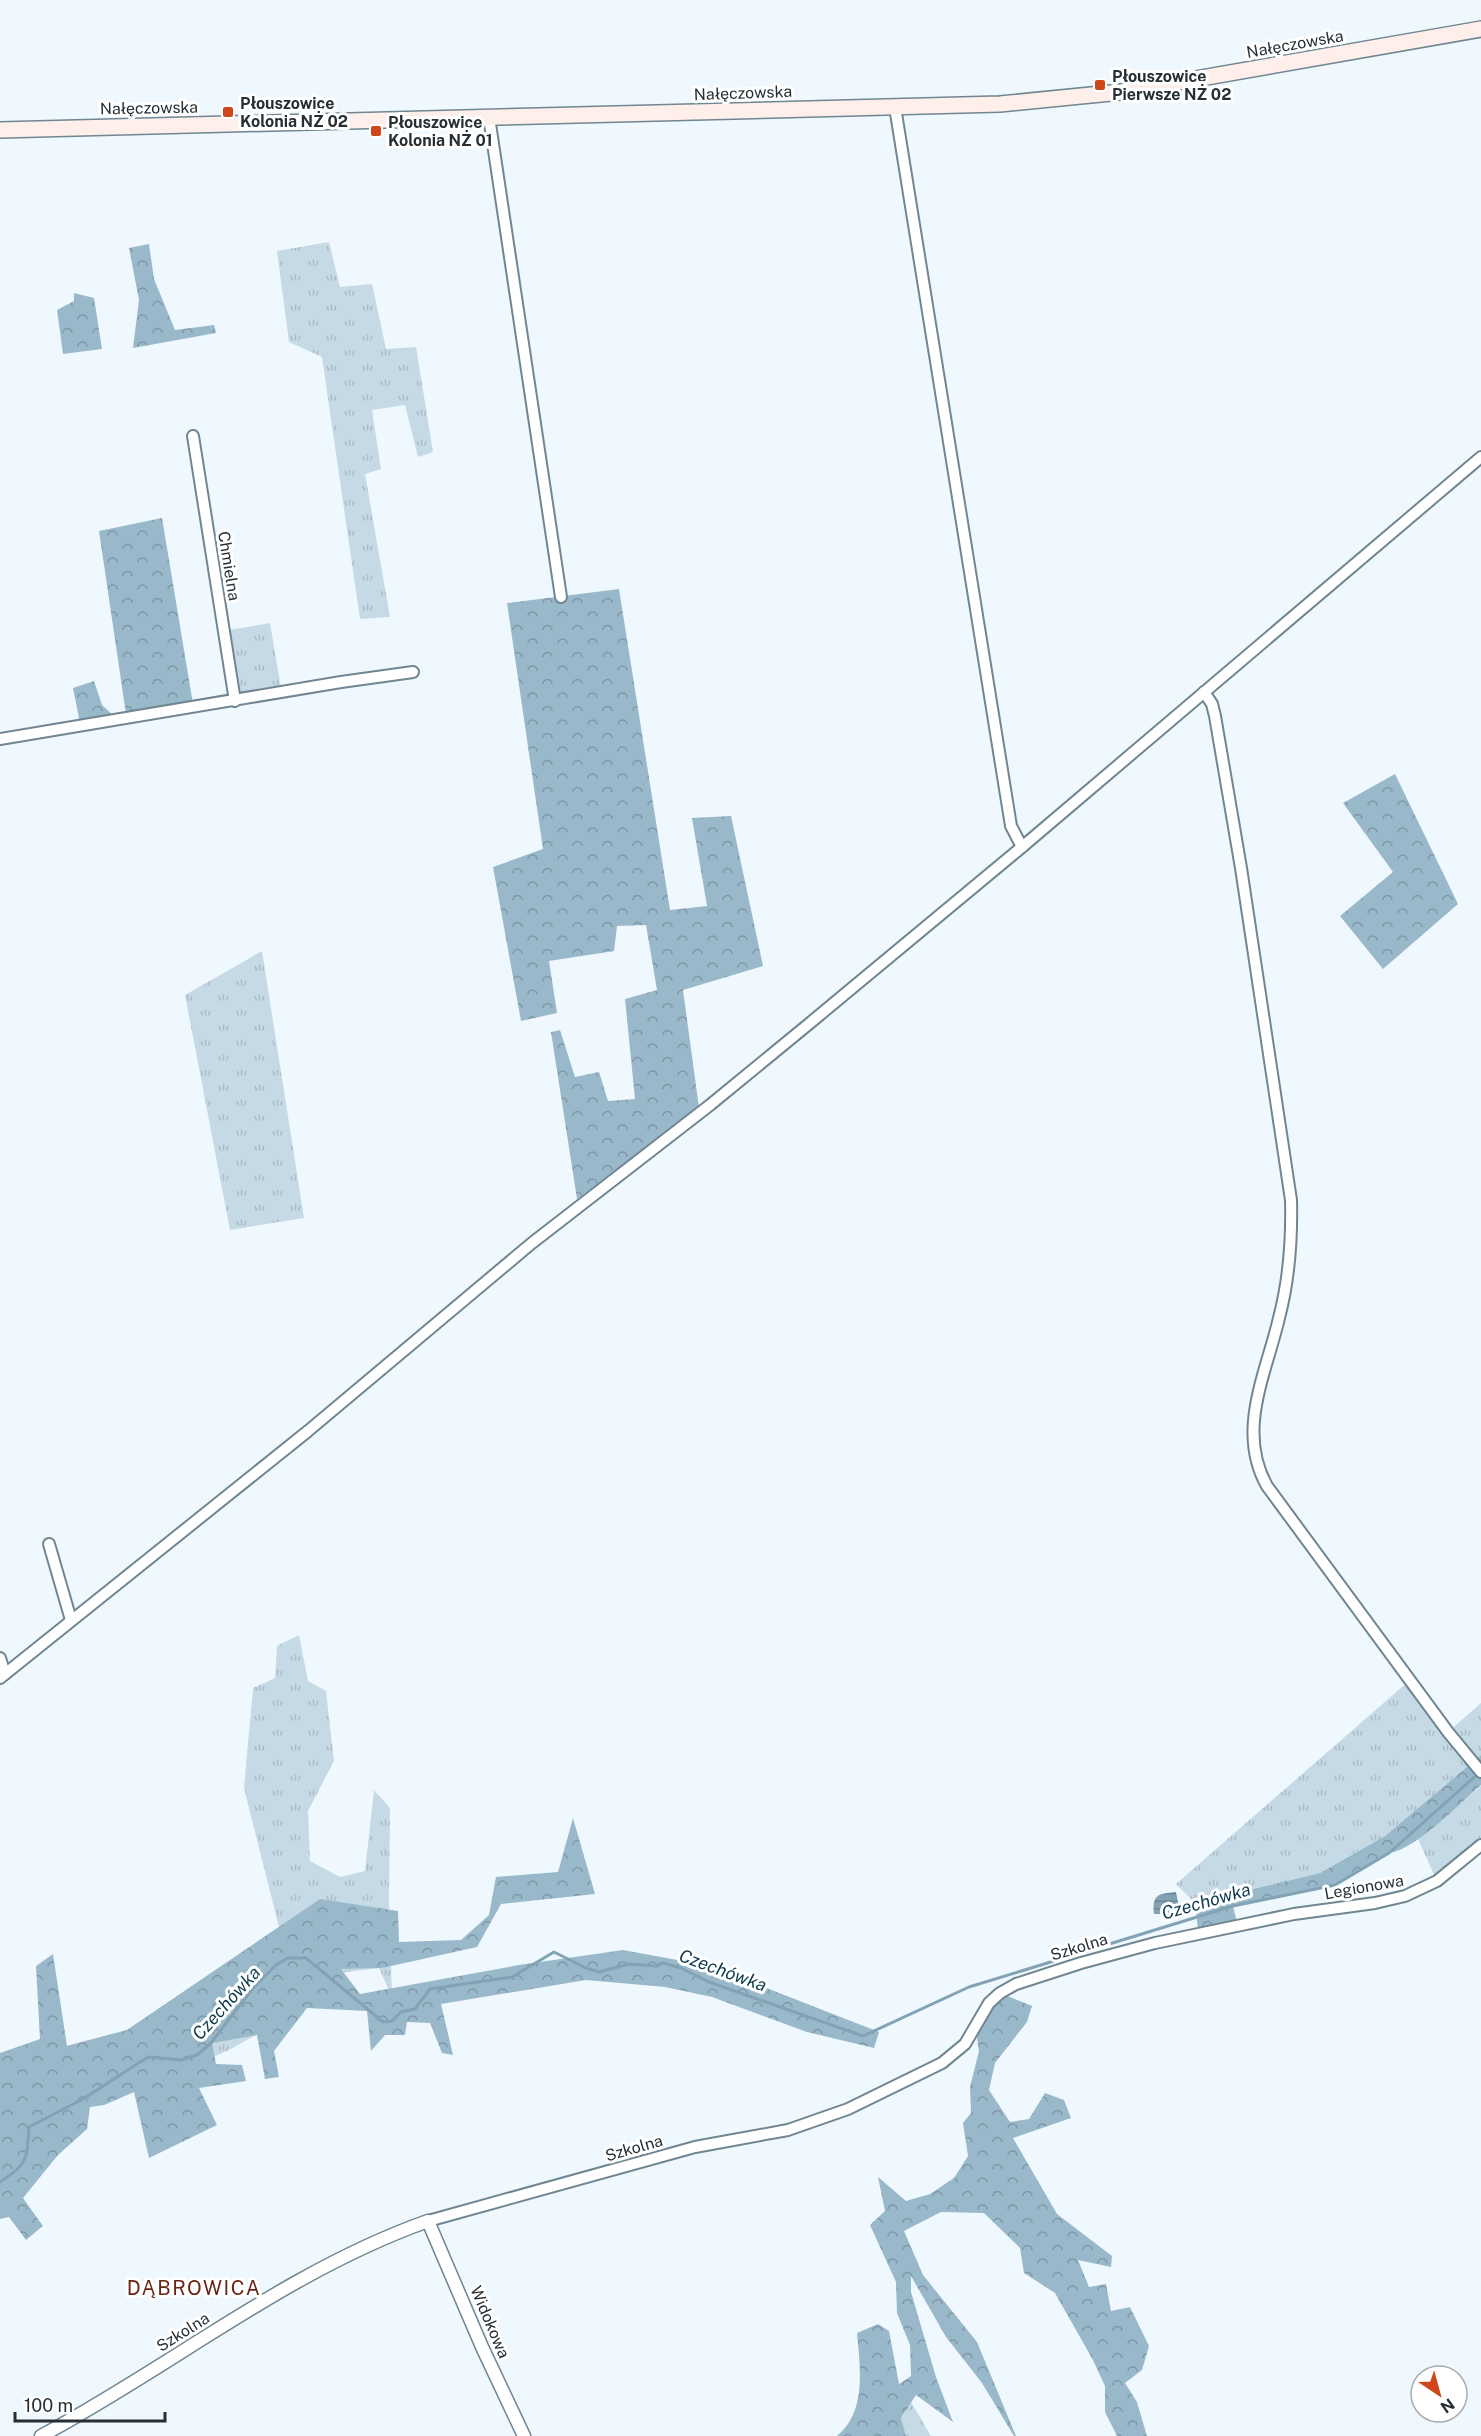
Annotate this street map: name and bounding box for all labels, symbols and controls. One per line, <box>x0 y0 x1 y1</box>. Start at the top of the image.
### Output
street label: Nałęczowska <box>1245 26 1345 62</box>
place label: Płouszowice Pierwsze NŻ 02 <box>1112 67 1231 104</box>
marker: Płouszowice Pierwsze NŻ 02 <box>1093 78 1107 92</box>
street label: Nałęczowska <box>694 82 792 104</box>
place label: Płouszowice Kolonia NŻ 02 <box>240 94 348 131</box>
street label: Nałęczowska <box>100 98 198 118</box>
marker: Płouszowice Kolonia NŻ 02 <box>221 105 235 119</box>
place label: Płouszowice Kolonia NŻ 01 <box>388 113 493 150</box>
marker: Płouszowice Kolonia NŻ 01 <box>369 124 383 138</box>
street label: Chmielna <box>214 530 244 602</box>
street label: Legionowa <box>1323 1871 1405 1903</box>
water label: Czechówka <box>1159 1878 1253 1924</box>
street label: Szkolna <box>1048 1929 1110 1965</box>
water label: Czechówka <box>676 1944 770 1996</box>
water label: Czechówka <box>188 1962 264 2044</box>
street label: Szkolna <box>603 2131 665 2165</box>
district label: DĄBROWICA <box>127 2276 261 2300</box>
street label: Widokowa <box>466 2283 514 2361</box>
street label: Szkolna <box>153 2308 213 2356</box>
north arrow <box>1409 2364 1469 2424</box>
scale bar <box>15 2385 165 2423</box>
text: N <box>1437 2394 1458 2417</box>
text: 100 m <box>24 2395 73 2416</box>

